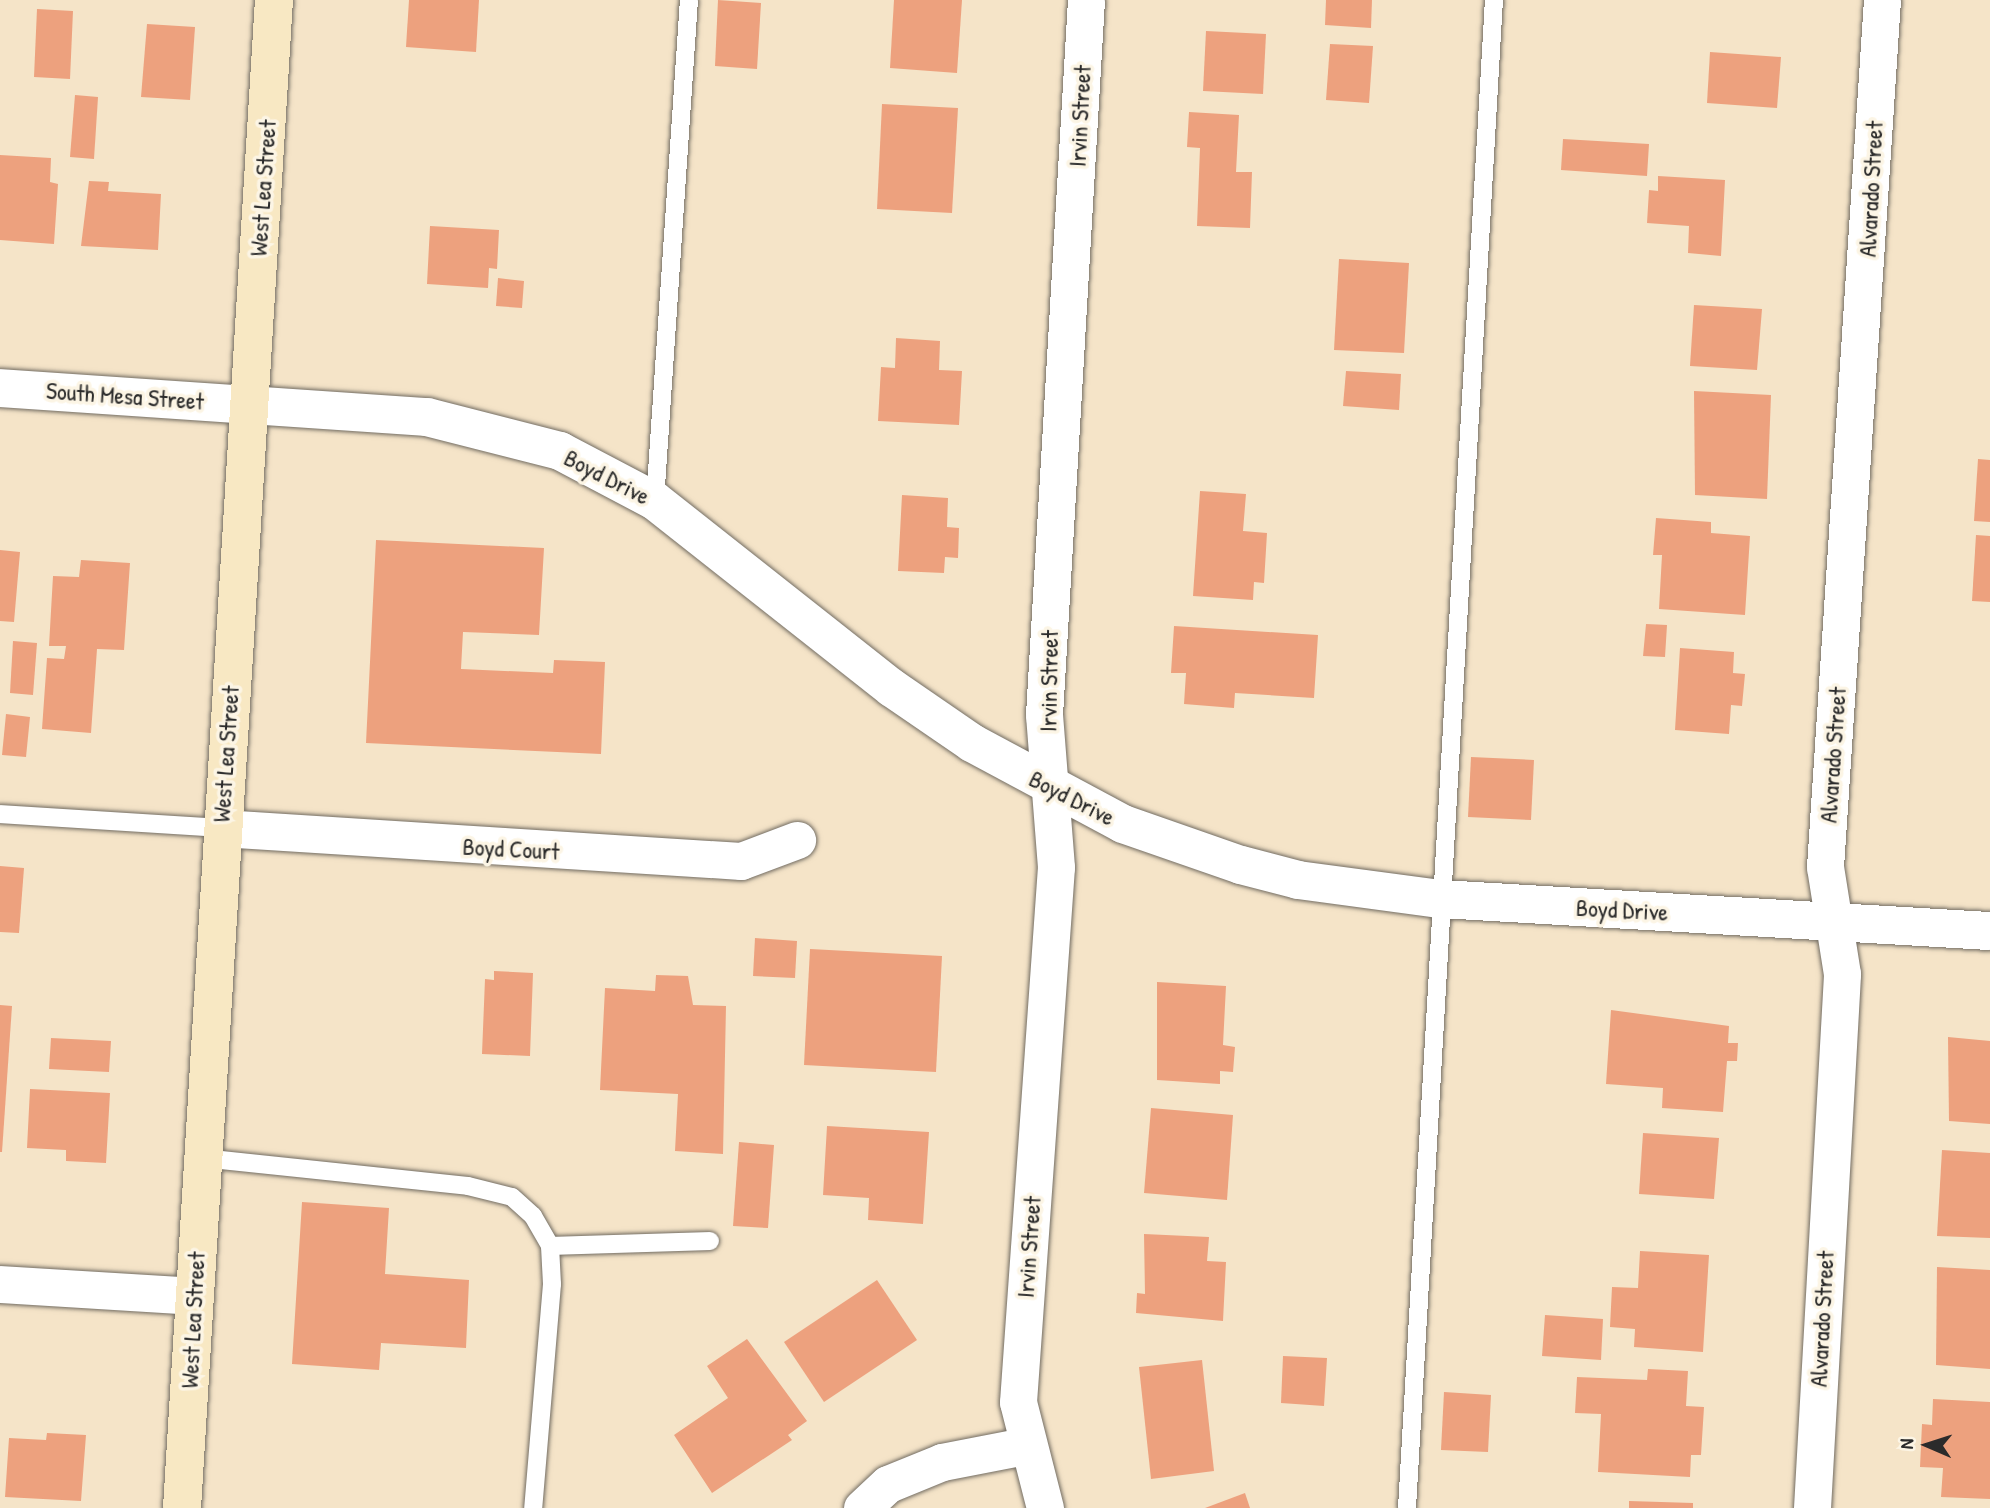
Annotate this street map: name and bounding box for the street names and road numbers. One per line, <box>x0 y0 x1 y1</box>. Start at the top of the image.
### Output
street label: Irvin Street <box>1063 64 1097 168</box>
street label: West Lea Street <box>244 119 282 257</box>
street label: Alvarado Street <box>1853 120 1889 258</box>
street label: South Mesa Street <box>45 376 205 416</box>
street label: Boyd Drive <box>559 443 655 511</box>
street label: Irvin Street <box>1034 630 1064 732</box>
street label: West Lea Street <box>207 685 245 823</box>
street label: Alvarado Street <box>1814 686 1852 824</box>
street label: Boyd Drive <box>1024 764 1120 832</box>
street label: Boyd Court <box>462 832 560 866</box>
street label: Boyd Drive <box>1575 893 1669 927</box>
street label: Irvin Street <box>1011 1195 1047 1299</box>
street label: Alvarado Street <box>1804 1250 1840 1388</box>
street label: West Lea Street <box>175 1251 211 1389</box>

